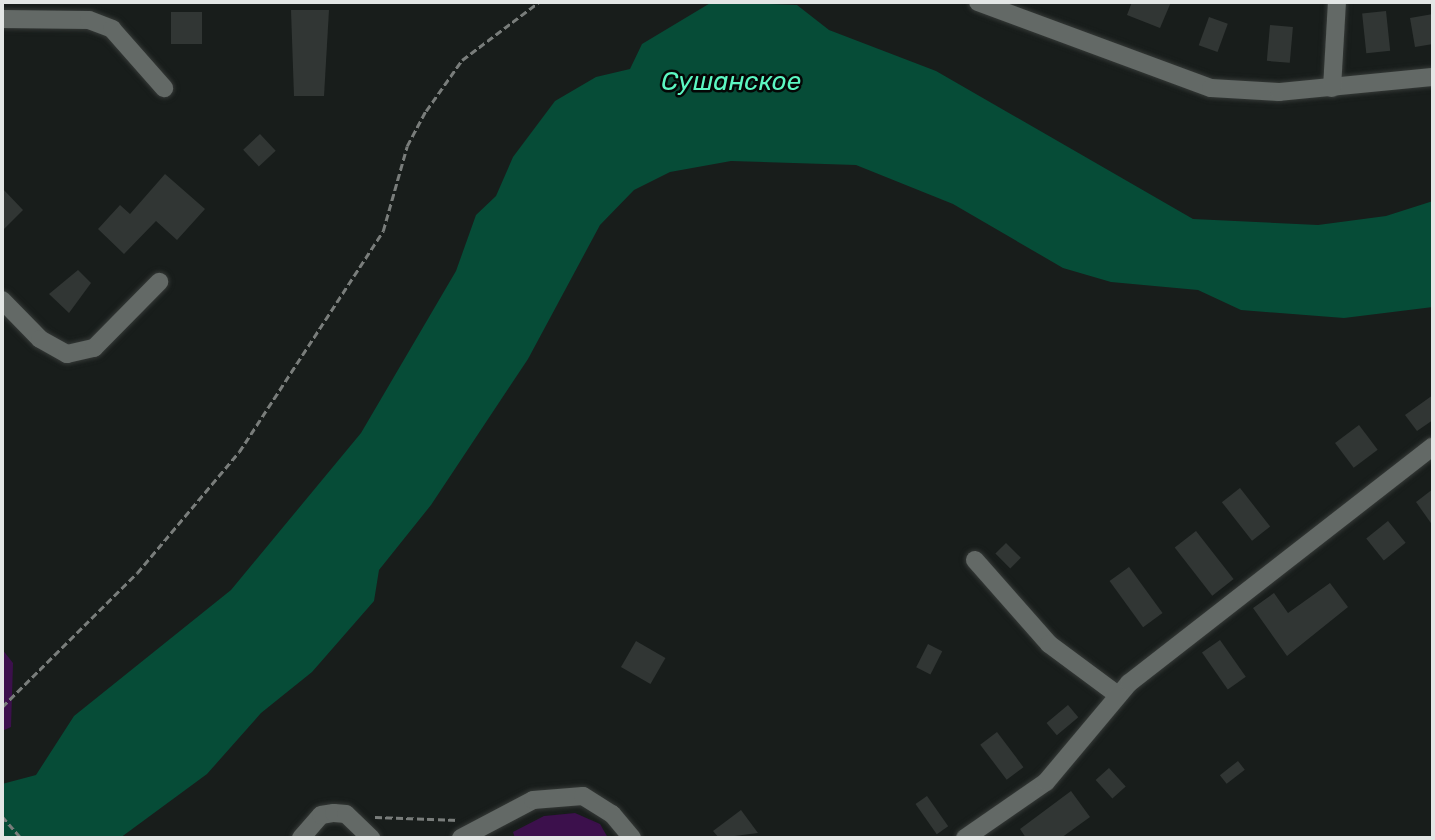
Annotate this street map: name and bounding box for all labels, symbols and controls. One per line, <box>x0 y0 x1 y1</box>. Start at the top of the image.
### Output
water label: Сушанское <box>661 66 801 98</box>

